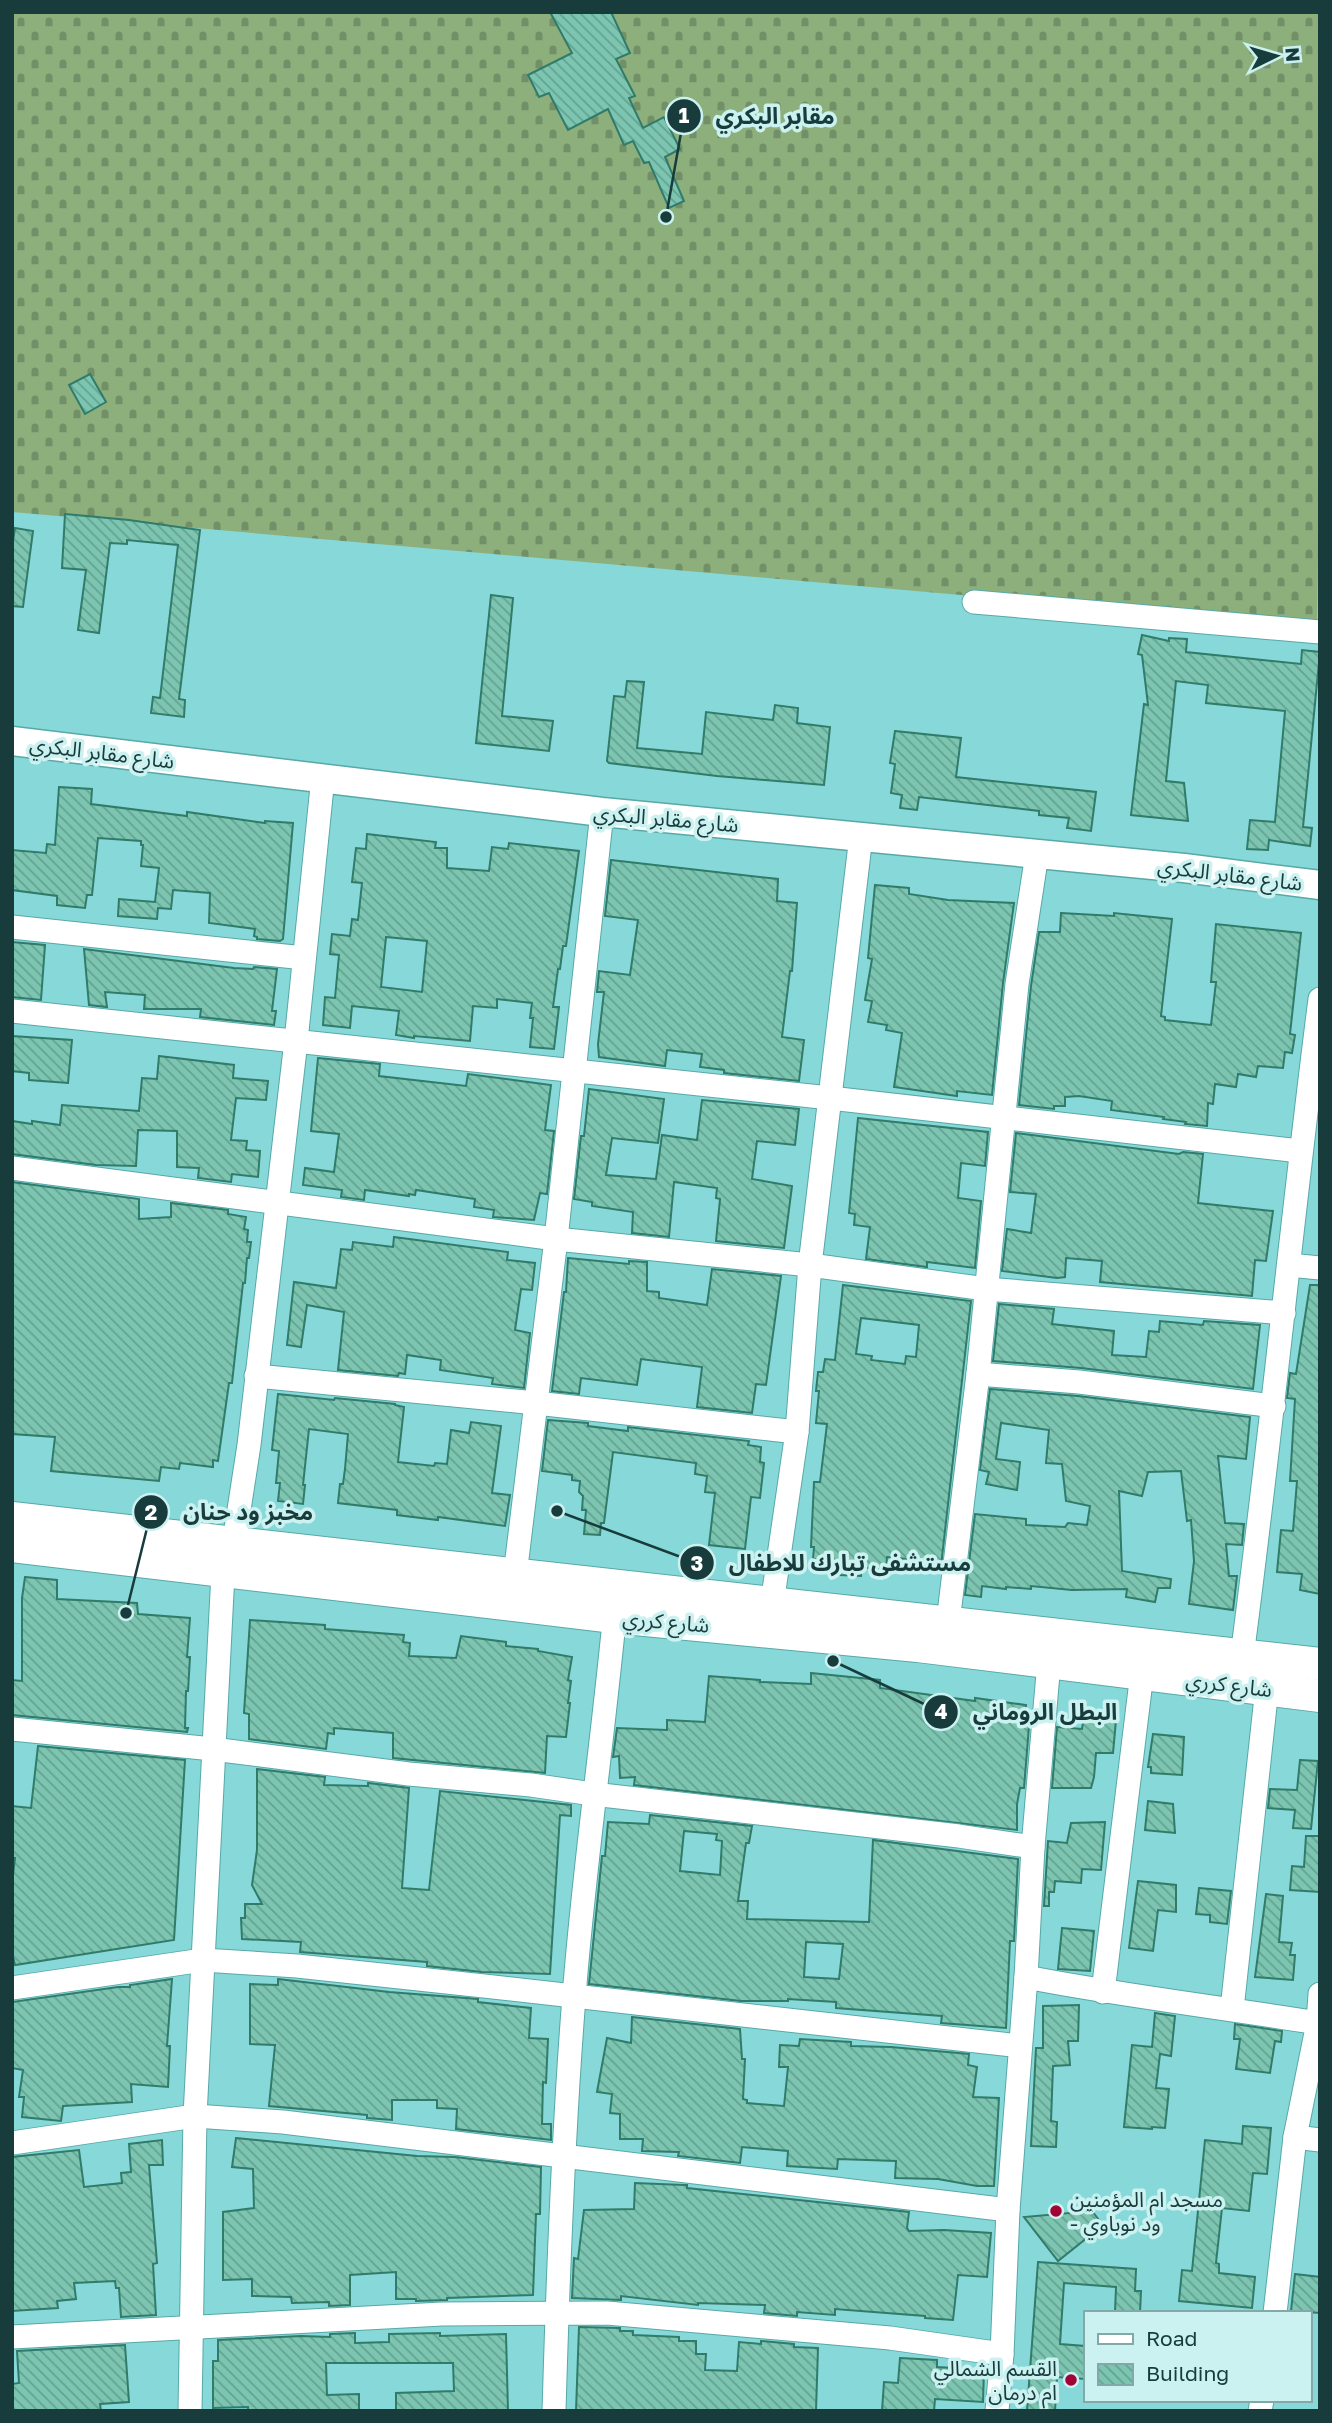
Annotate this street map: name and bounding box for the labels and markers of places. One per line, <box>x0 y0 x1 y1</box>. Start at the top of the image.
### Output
callout: مقابر البكري <box>666 94 848 138</box>
callout: مخبز ود حنان <box>134 1490 327 1534</box>
callout: مستشفى تبارك للاطفال <box>680 1541 985 1585</box>
callout: البطل الروماني <box>923 1690 1131 1734</box>
place label: مسجد ام المؤمنين - ود نوباوي <box>1070 2186 1223 2240</box>
marker: مسجد ام المؤمنين - ود نوباوي <box>1048 2203 1064 2219</box>
place label: القسم الشمالي ام درمان <box>934 2355 1057 2409</box>
marker: القسم الشمالي ام درمان <box>1063 2372 1079 2388</box>

